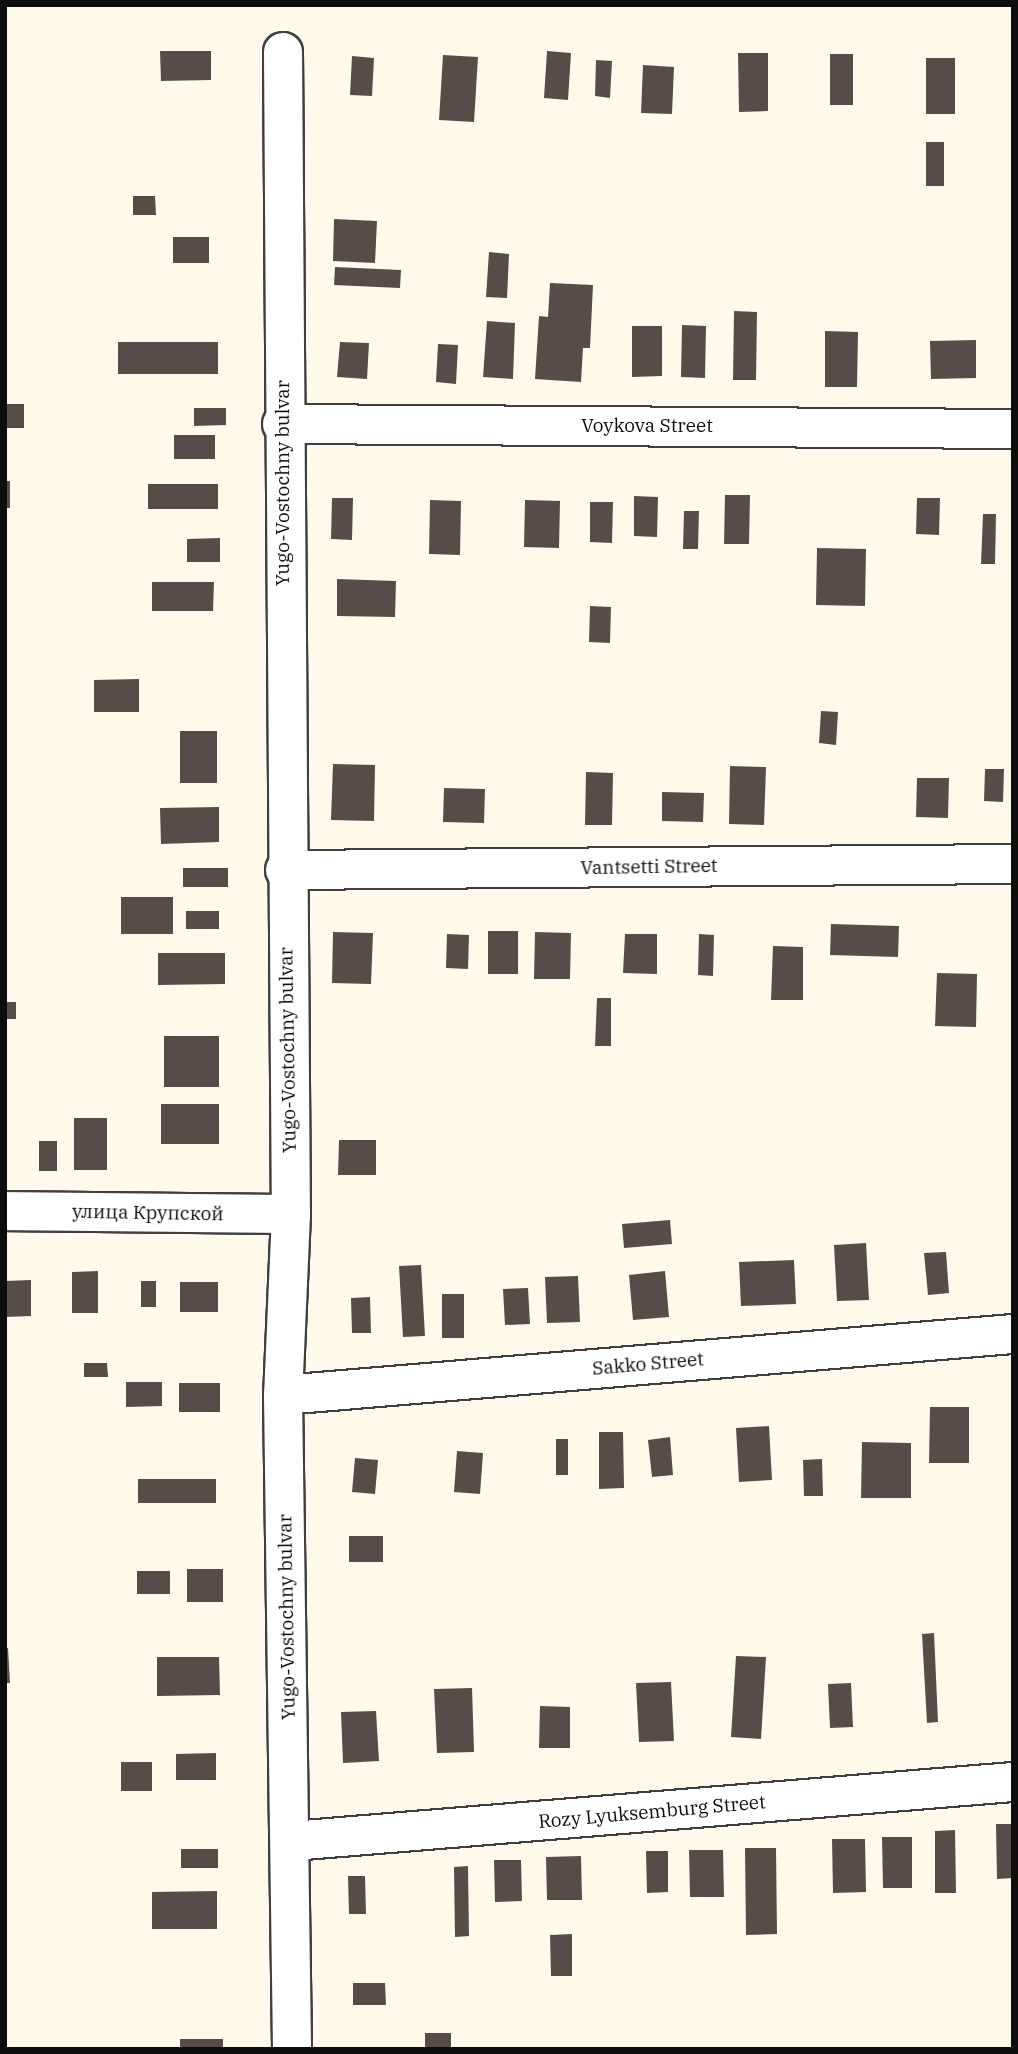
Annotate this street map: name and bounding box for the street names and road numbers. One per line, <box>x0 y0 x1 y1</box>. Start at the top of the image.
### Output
street label: Yugo-Vostochny bulvar <box>272 380 294 586</box>
street label: Voykova Street <box>581 415 713 437</box>
street label: Vantsetti Street <box>580 854 718 880</box>
street label: Yugo-Vostochny bulvar <box>275 947 301 1153</box>
street label: улица Крупской <box>72 1200 224 1226</box>
street label: Sakko Street <box>591 1348 705 1380</box>
street label: Yugo-Vostochny bulvar <box>274 1514 300 1720</box>
street label: Rozy Lyuksemburg Street <box>537 1791 767 1833</box>

